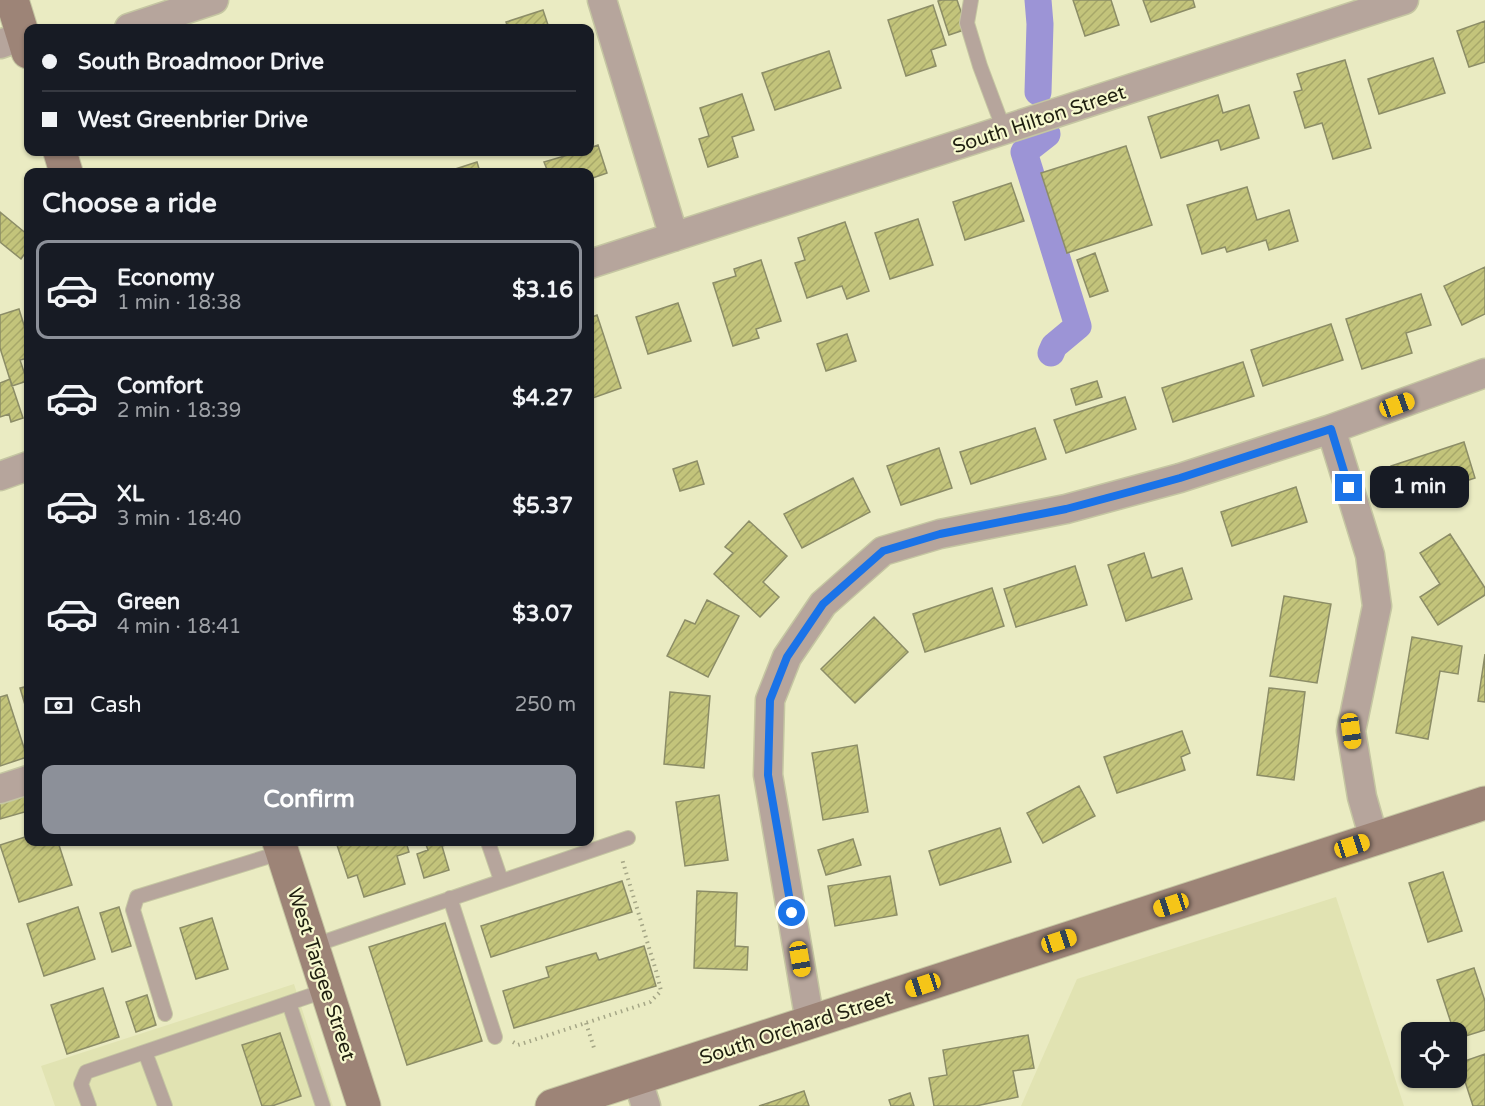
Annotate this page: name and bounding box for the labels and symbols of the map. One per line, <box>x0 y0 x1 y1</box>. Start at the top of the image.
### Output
street label: South Hilton Street <box>950 81 1129 159</box>
car <box>1377 390 1417 420</box>
callout: 1 min <box>1370 467 1469 509</box>
route end <box>1335 474 1362 501</box>
car <box>1340 712 1362 750</box>
car <box>1332 832 1372 860</box>
street label: West Targee Street <box>282 885 360 1064</box>
car <box>1151 891 1191 919</box>
route start <box>778 899 805 926</box>
car <box>1039 927 1079 955</box>
car <box>788 940 812 978</box>
car <box>903 971 943 999</box>
street label: South Orchard Street <box>697 985 896 1071</box>

